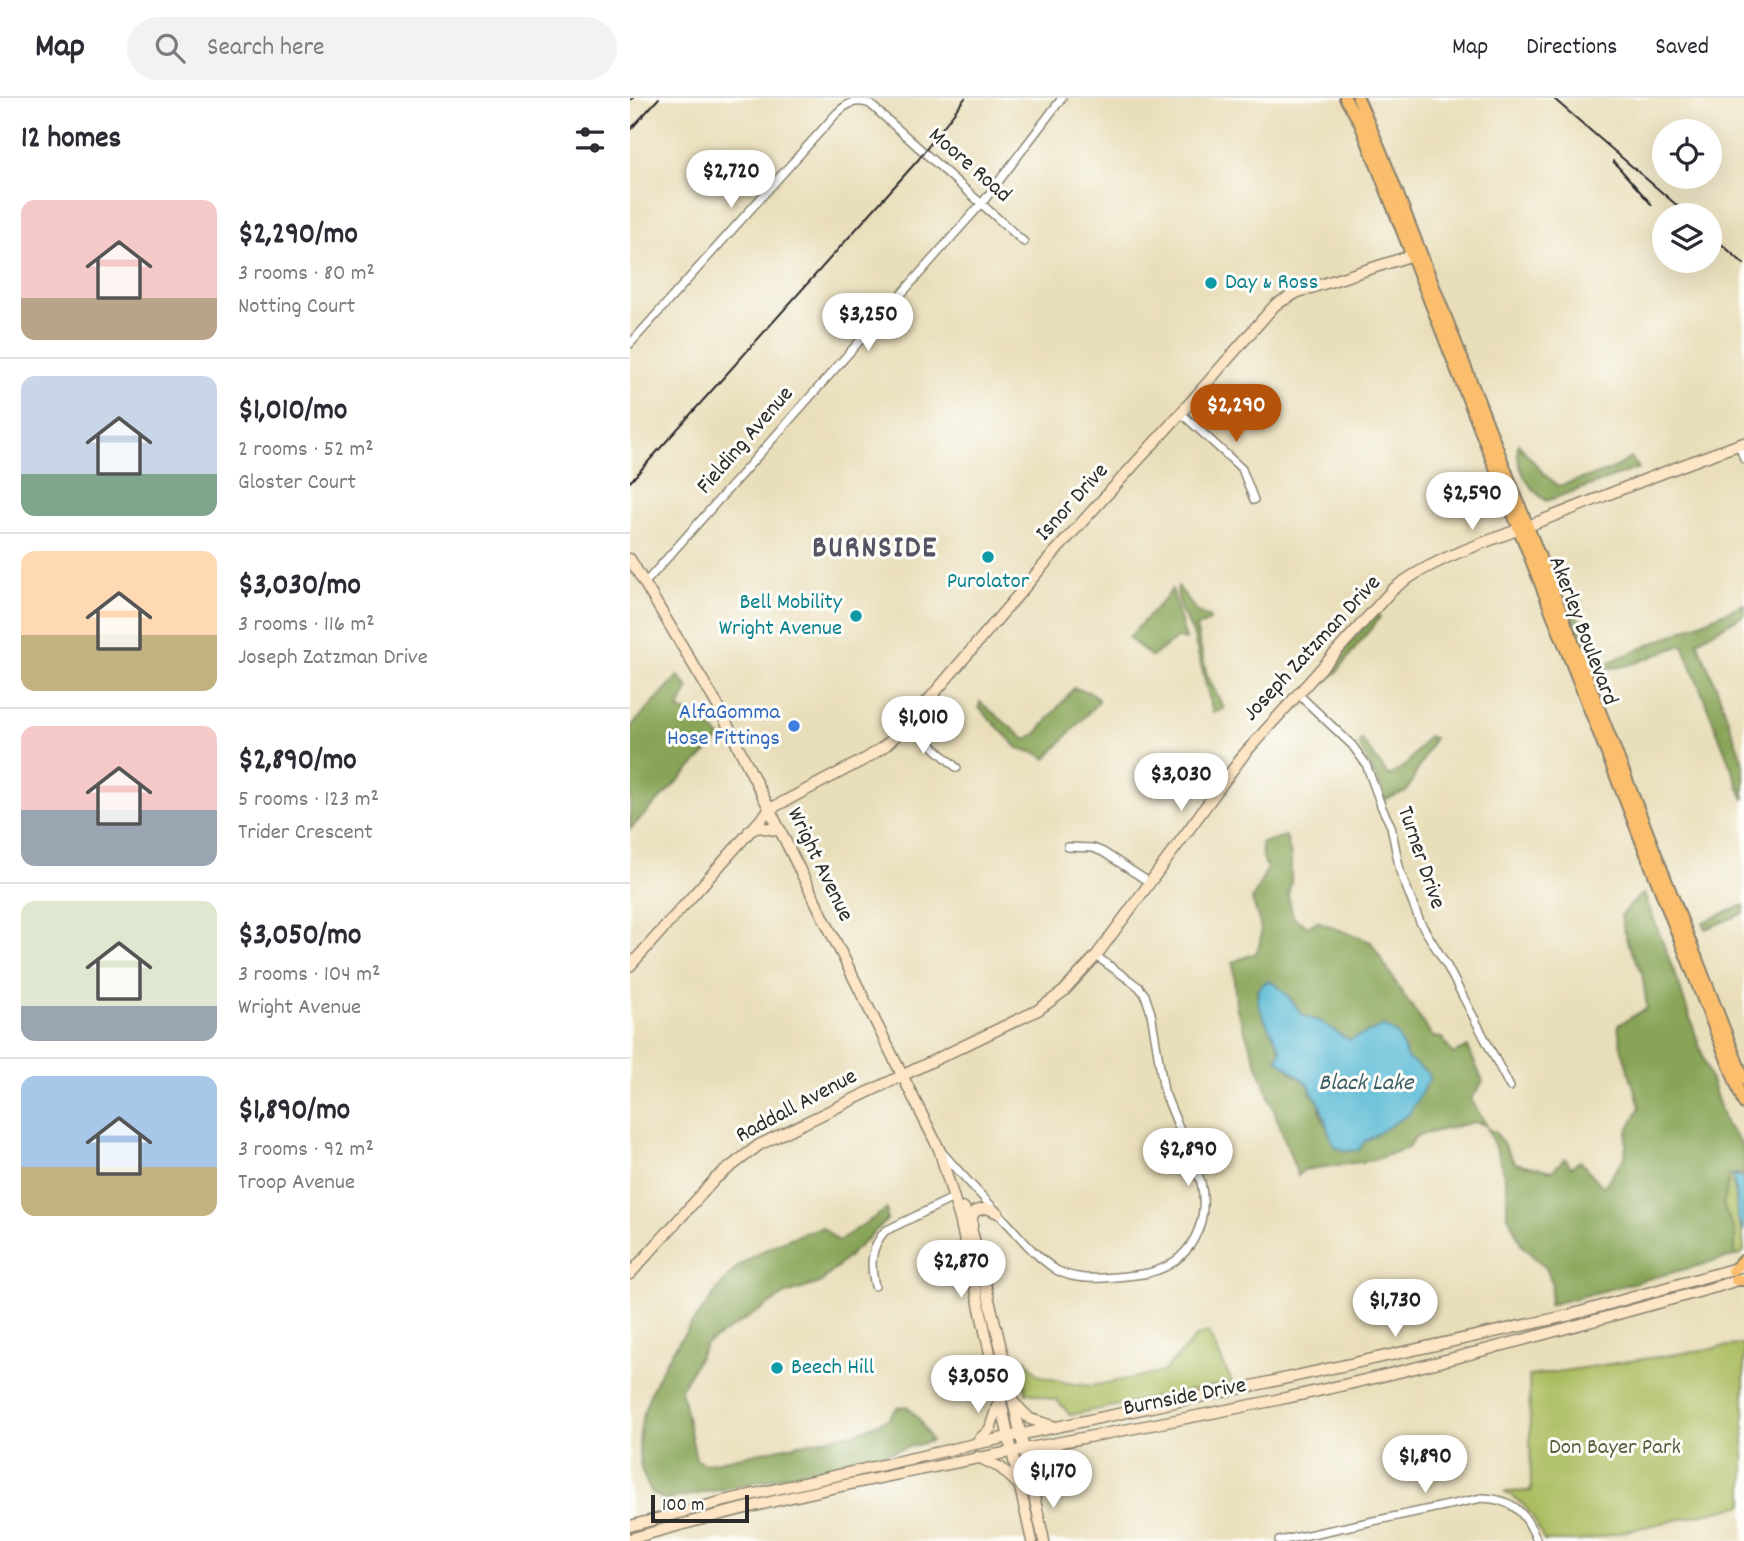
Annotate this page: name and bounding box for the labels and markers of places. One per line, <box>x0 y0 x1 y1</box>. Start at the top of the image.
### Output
pin: $2,720 <box>674 150 788 210</box>
place label: Day & Ross <box>1225 267 1318 300</box>
marker: Day & Ross <box>1203 275 1219 291</box>
pin: $3,250 <box>811 294 925 353</box>
pin: $2,290 <box>1179 384 1293 444</box>
pin: $2,590 <box>1415 472 1529 532</box>
marker: Purolator <box>980 549 996 565</box>
place label: Purolator <box>947 566 1030 599</box>
place label: Bell Mobility Wright Avenue <box>719 587 843 646</box>
marker: Bell Mobility Wright Avenue <box>848 608 864 624</box>
pin: $1,010 <box>866 696 980 756</box>
place label: AlfaGomma Hose Fittings <box>667 697 781 756</box>
marker: AlfaGomma Hose Fittings <box>786 718 802 734</box>
pin: $3,030 <box>1124 754 1238 813</box>
pin: $2,890 <box>1131 1128 1245 1188</box>
pin: $2,870 <box>904 1240 1018 1300</box>
pin: $1,730 <box>1338 1280 1452 1339</box>
place label: Beech Hill <box>791 1352 875 1385</box>
pin: $3,050 <box>921 1356 1035 1415</box>
marker: Beech Hill <box>769 1360 785 1376</box>
pin: $1,890 <box>1368 1436 1482 1495</box>
pin: $1,170 <box>996 1450 1110 1510</box>

